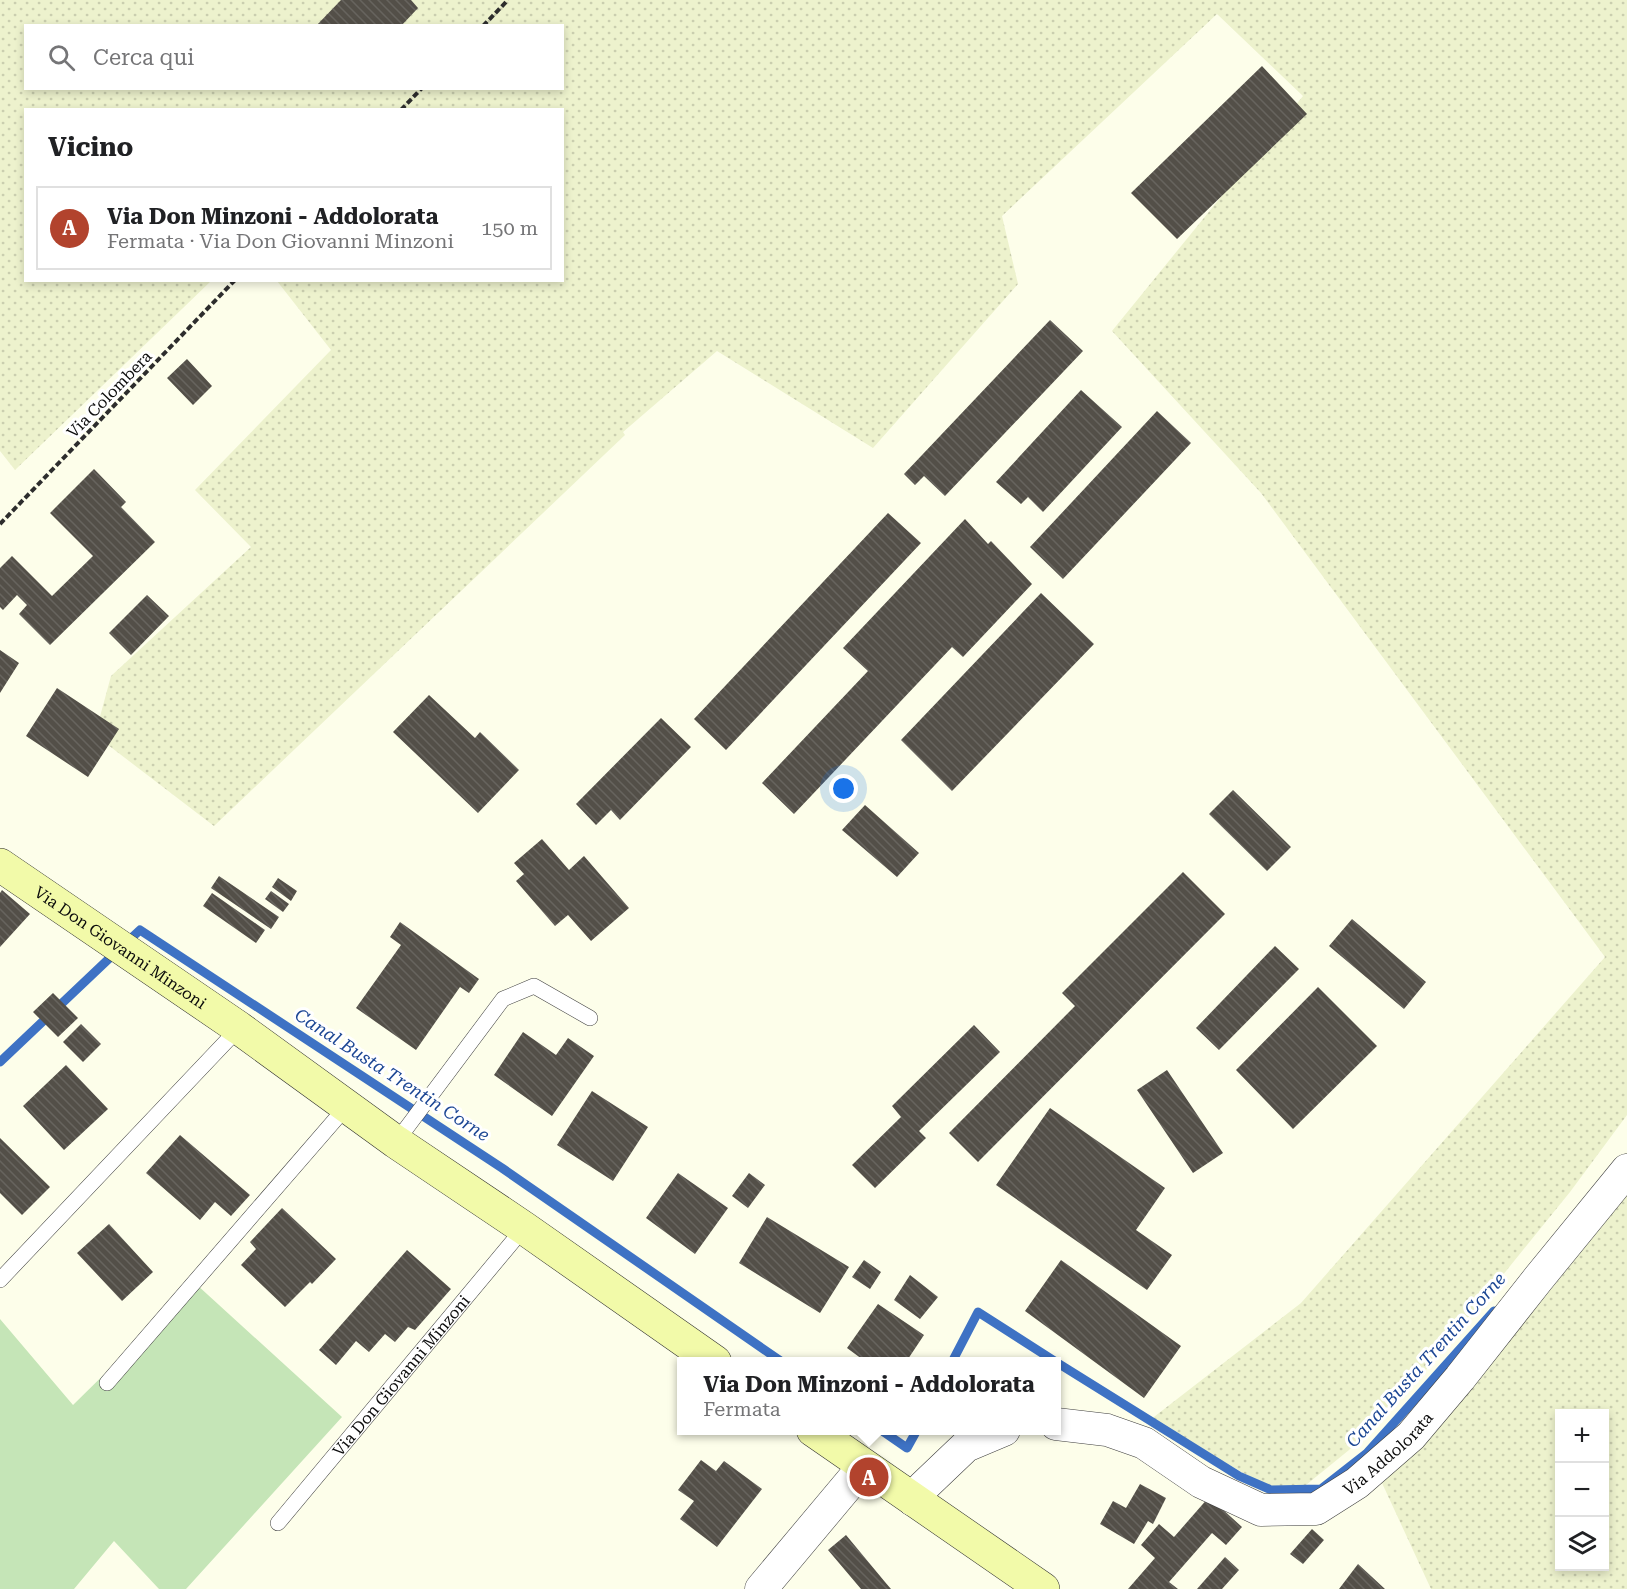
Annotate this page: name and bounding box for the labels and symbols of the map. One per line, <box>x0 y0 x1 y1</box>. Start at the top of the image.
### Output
street label: Via Colombera <box>63 347 156 442</box>
your location <box>829 774 858 803</box>
street label: Via Don Giovanni Minzoni <box>31 882 210 1013</box>
water label: Canal Busta Trentin Corne <box>291 1004 494 1145</box>
water label: Canal Busta Trentin Corne <box>1342 1268 1510 1451</box>
street label: Via Don Giovanni Minzoni <box>329 1292 474 1460</box>
street label: Via Addolorata <box>1340 1408 1437 1499</box>
pin: A <box>850 1454 888 1500</box>

